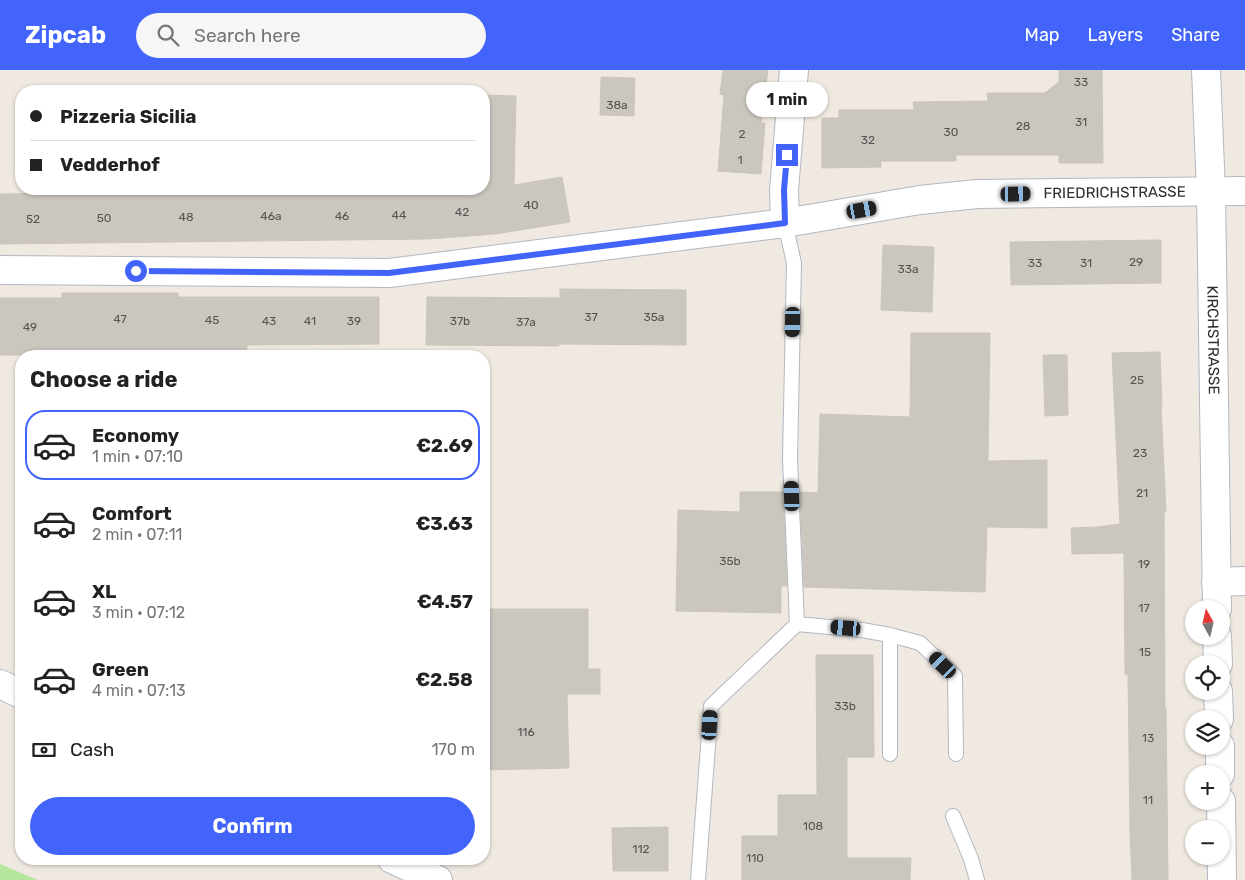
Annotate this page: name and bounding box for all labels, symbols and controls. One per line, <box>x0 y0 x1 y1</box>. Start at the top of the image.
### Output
search box <box>136 13 486 58</box>
text: Zipcab <box>25 21 106 49</box>
icon: search <box>154 21 182 49</box>
text: Search here <box>194 24 301 47</box>
text: Map <box>1025 24 1060 46</box>
text: Layers <box>1088 24 1143 46</box>
text: Share <box>1171 24 1220 46</box>
house number: 33 <box>1074 75 1088 89</box>
callout: 1 min <box>746 82 828 118</box>
text: 1 min <box>767 90 807 109</box>
house number: 38a <box>606 98 628 112</box>
text: Pizzeria Sicilia <box>60 105 197 128</box>
house number: 31 <box>1075 115 1087 129</box>
house number: 28 <box>1016 119 1030 133</box>
house number: 30 <box>944 125 958 139</box>
house number: 2 <box>738 127 746 141</box>
house number: 32 <box>861 133 875 147</box>
route end <box>776 144 798 166</box>
text: Vedderhof <box>60 153 160 176</box>
house number: 1 <box>737 153 743 167</box>
street label: FRIEDRICHSTRASSE <box>1043 183 1186 202</box>
car <box>1000 186 1031 202</box>
house number: 40 <box>523 198 539 212</box>
car <box>845 200 878 220</box>
house number: 42 <box>455 205 469 219</box>
house number: 44 <box>392 208 407 222</box>
house number: 46a <box>260 209 282 223</box>
house number: 46 <box>335 209 349 223</box>
house number: 48 <box>178 210 194 224</box>
house number: 50 <box>97 211 111 225</box>
house number: 52 <box>26 212 40 226</box>
house number: 29 <box>1129 255 1143 269</box>
house number: 33 <box>1028 256 1042 270</box>
house number: 31 <box>1080 256 1092 270</box>
route start <box>125 260 147 282</box>
house number: 33a <box>897 262 919 276</box>
street label: KIRCHSTRASSE <box>1203 285 1223 395</box>
car <box>785 307 800 337</box>
house number: 37 <box>584 310 598 324</box>
house number: 35a <box>644 310 664 324</box>
house number: 47 <box>113 312 127 326</box>
house number: 45 <box>205 313 219 327</box>
house number: 43 <box>262 314 276 328</box>
house number: 41 <box>304 314 316 328</box>
house number: 39 <box>347 314 361 328</box>
house number: 37b <box>450 314 470 328</box>
house number: 37a <box>516 315 536 329</box>
house number: 49 <box>23 320 37 334</box>
text: Choose a ride <box>30 366 177 393</box>
house number: 25 <box>1130 373 1144 387</box>
icon: car <box>32 423 77 468</box>
text: Economy <box>92 424 179 447</box>
text: €2.69 <box>416 434 473 457</box>
house number: 23 <box>1133 446 1147 460</box>
text: 1 min · 07:10 <box>92 447 183 466</box>
car <box>783 481 800 511</box>
house number: 21 <box>1136 486 1148 500</box>
icon: car <box>32 501 77 546</box>
text: Comfort <box>92 502 172 525</box>
text: €3.63 <box>415 512 473 535</box>
text: 2 min · 07:11 <box>92 525 182 544</box>
house number: 35b <box>719 554 741 568</box>
house number: 19 <box>1138 557 1150 571</box>
icon: car <box>32 579 77 624</box>
text: XL <box>92 580 116 603</box>
text: €4.57 <box>417 590 473 613</box>
north arrow <box>1185 600 1230 645</box>
map controls <box>1185 600 1230 865</box>
house number: 17 <box>1138 601 1150 615</box>
text: 3 min · 07:12 <box>92 603 185 622</box>
car <box>830 619 861 637</box>
house number: 15 <box>1139 645 1151 659</box>
car <box>926 649 959 681</box>
button: locate <box>1185 655 1230 700</box>
icon: car <box>32 657 77 702</box>
text: Green <box>92 658 149 681</box>
text: €2.58 <box>415 668 473 691</box>
text: 4 min · 07:13 <box>92 681 186 700</box>
house number: 33b <box>834 699 856 713</box>
car <box>701 710 718 740</box>
button: layers <box>1185 710 1230 755</box>
house number: 116 <box>517 725 535 739</box>
house number: 13 <box>1142 731 1154 745</box>
icon: cash <box>30 736 58 764</box>
text: Cash <box>70 738 114 761</box>
text: 170 m <box>432 740 475 759</box>
button: + <box>1185 765 1230 810</box>
house number: 11 <box>1143 793 1153 807</box>
button: Confirm <box>30 797 475 855</box>
house number: 108 <box>803 819 823 833</box>
button: − <box>1185 820 1230 865</box>
house number: 112 <box>632 842 650 856</box>
house number: 110 <box>746 851 764 865</box>

